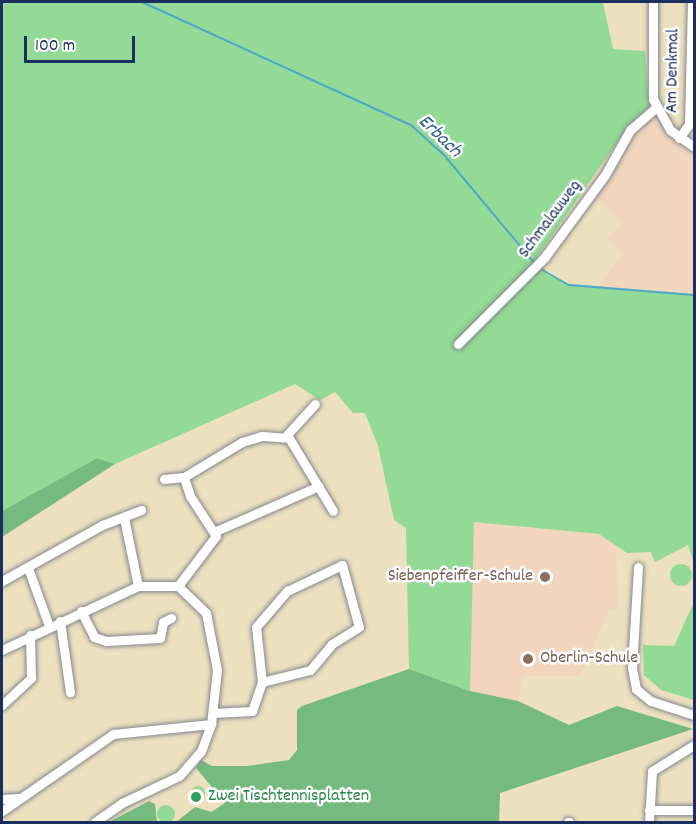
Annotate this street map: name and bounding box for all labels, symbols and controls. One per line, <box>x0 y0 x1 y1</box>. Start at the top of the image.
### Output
scale bar <box>27 24 138 62</box>
street label: Am Denkmal <box>662 29 686 113</box>
text: 100 m <box>35 34 75 59</box>
water label: Erbach <box>412 110 466 164</box>
street label: Schmalauweg <box>515 177 587 263</box>
place label: Siebenpfeiffer-Schule <box>388 566 533 588</box>
marker: Siebenpfeiffer-Schule <box>538 570 552 584</box>
place label: Oberlin-Schule <box>540 648 638 670</box>
marker: Oberlin-Schule <box>521 652 535 666</box>
place label: Zwei Tischtennisplatten <box>208 786 369 808</box>
marker: Zwei Tischtennisplatten <box>189 790 203 804</box>

